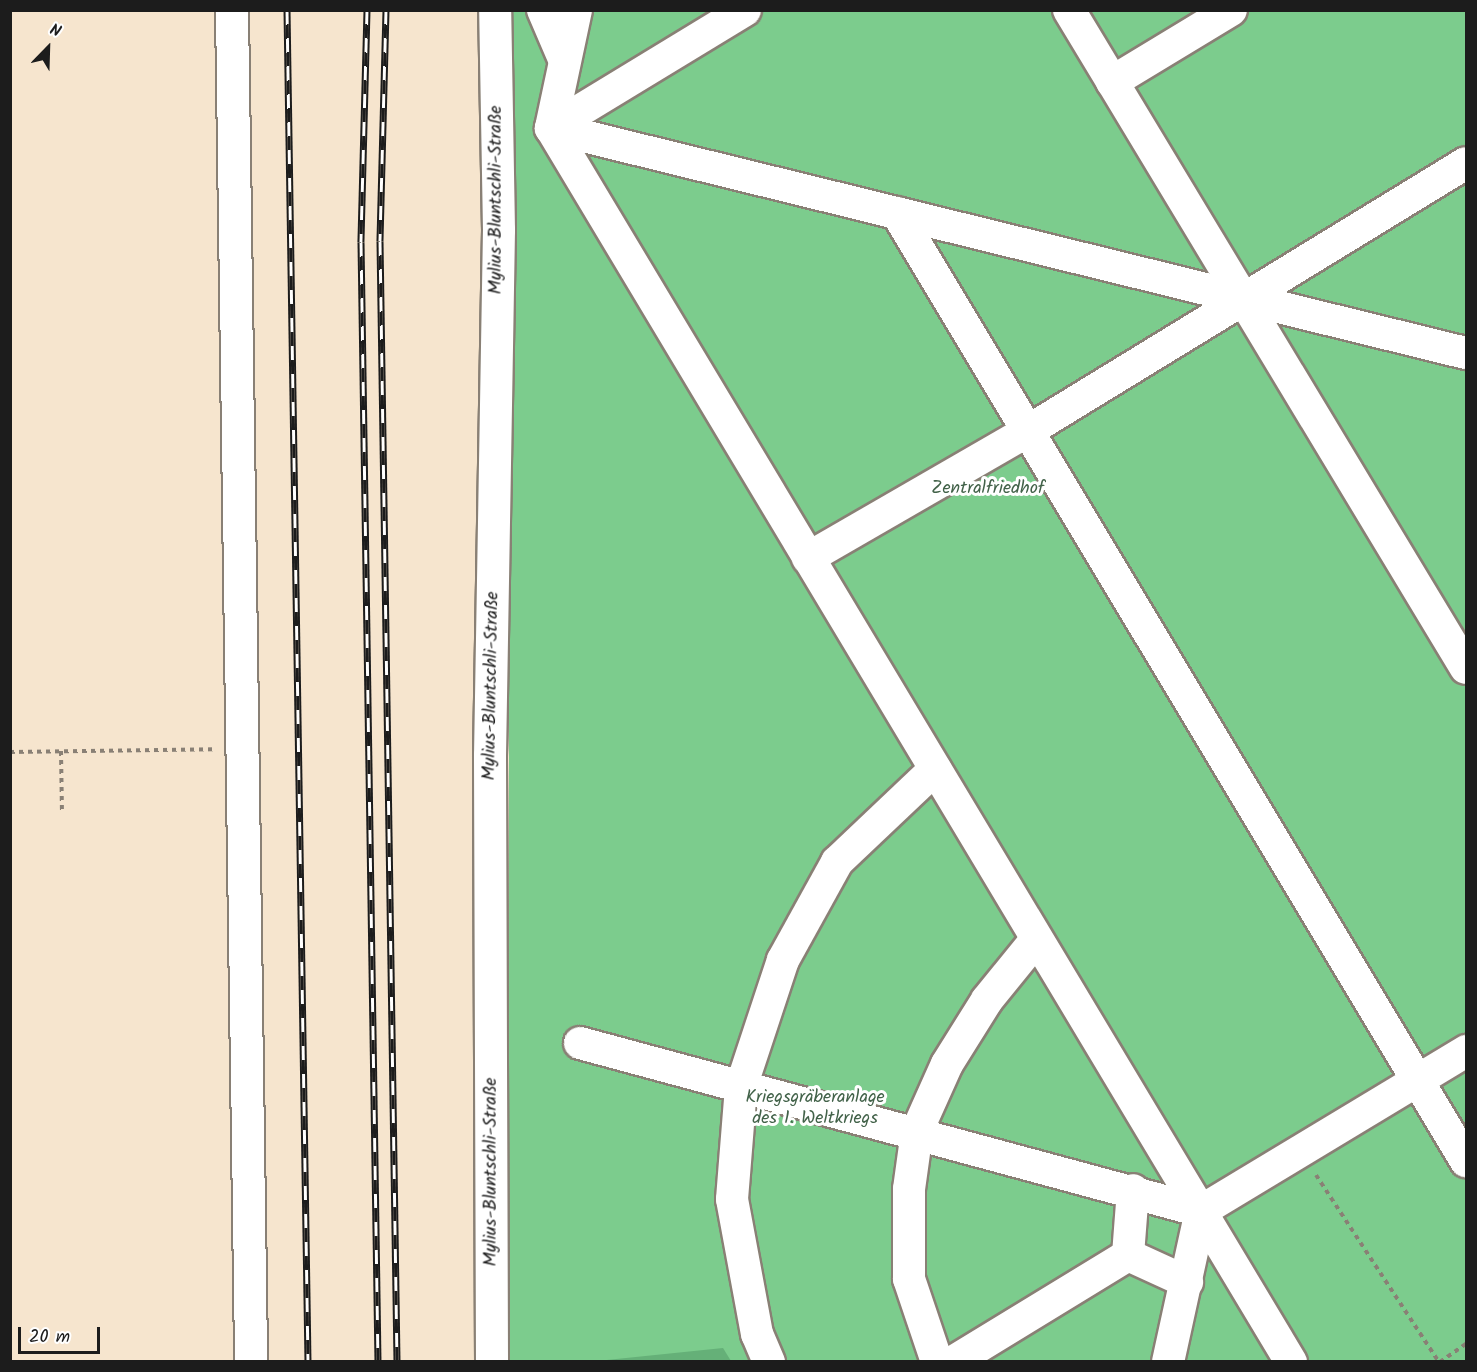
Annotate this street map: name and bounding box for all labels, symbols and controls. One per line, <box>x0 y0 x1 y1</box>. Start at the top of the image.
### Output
text: N <box>46 17 65 44</box>
north arrow <box>18 18 78 78</box>
street label: Mylius-Bluntschli-Straße <box>486 106 508 294</box>
park label: Zentralfriedhof <box>931 478 1045 500</box>
street label: Mylius-Bluntschli-Straße <box>480 591 504 781</box>
street label: Mylius-Bluntschli-Straße <box>481 1078 503 1266</box>
park label: Kriegsgräberanlage des 1. Weltkriegs <box>745 1088 885 1130</box>
scale bar <box>21 1315 104 1353</box>
text: 20 m <box>29 1323 70 1352</box>

